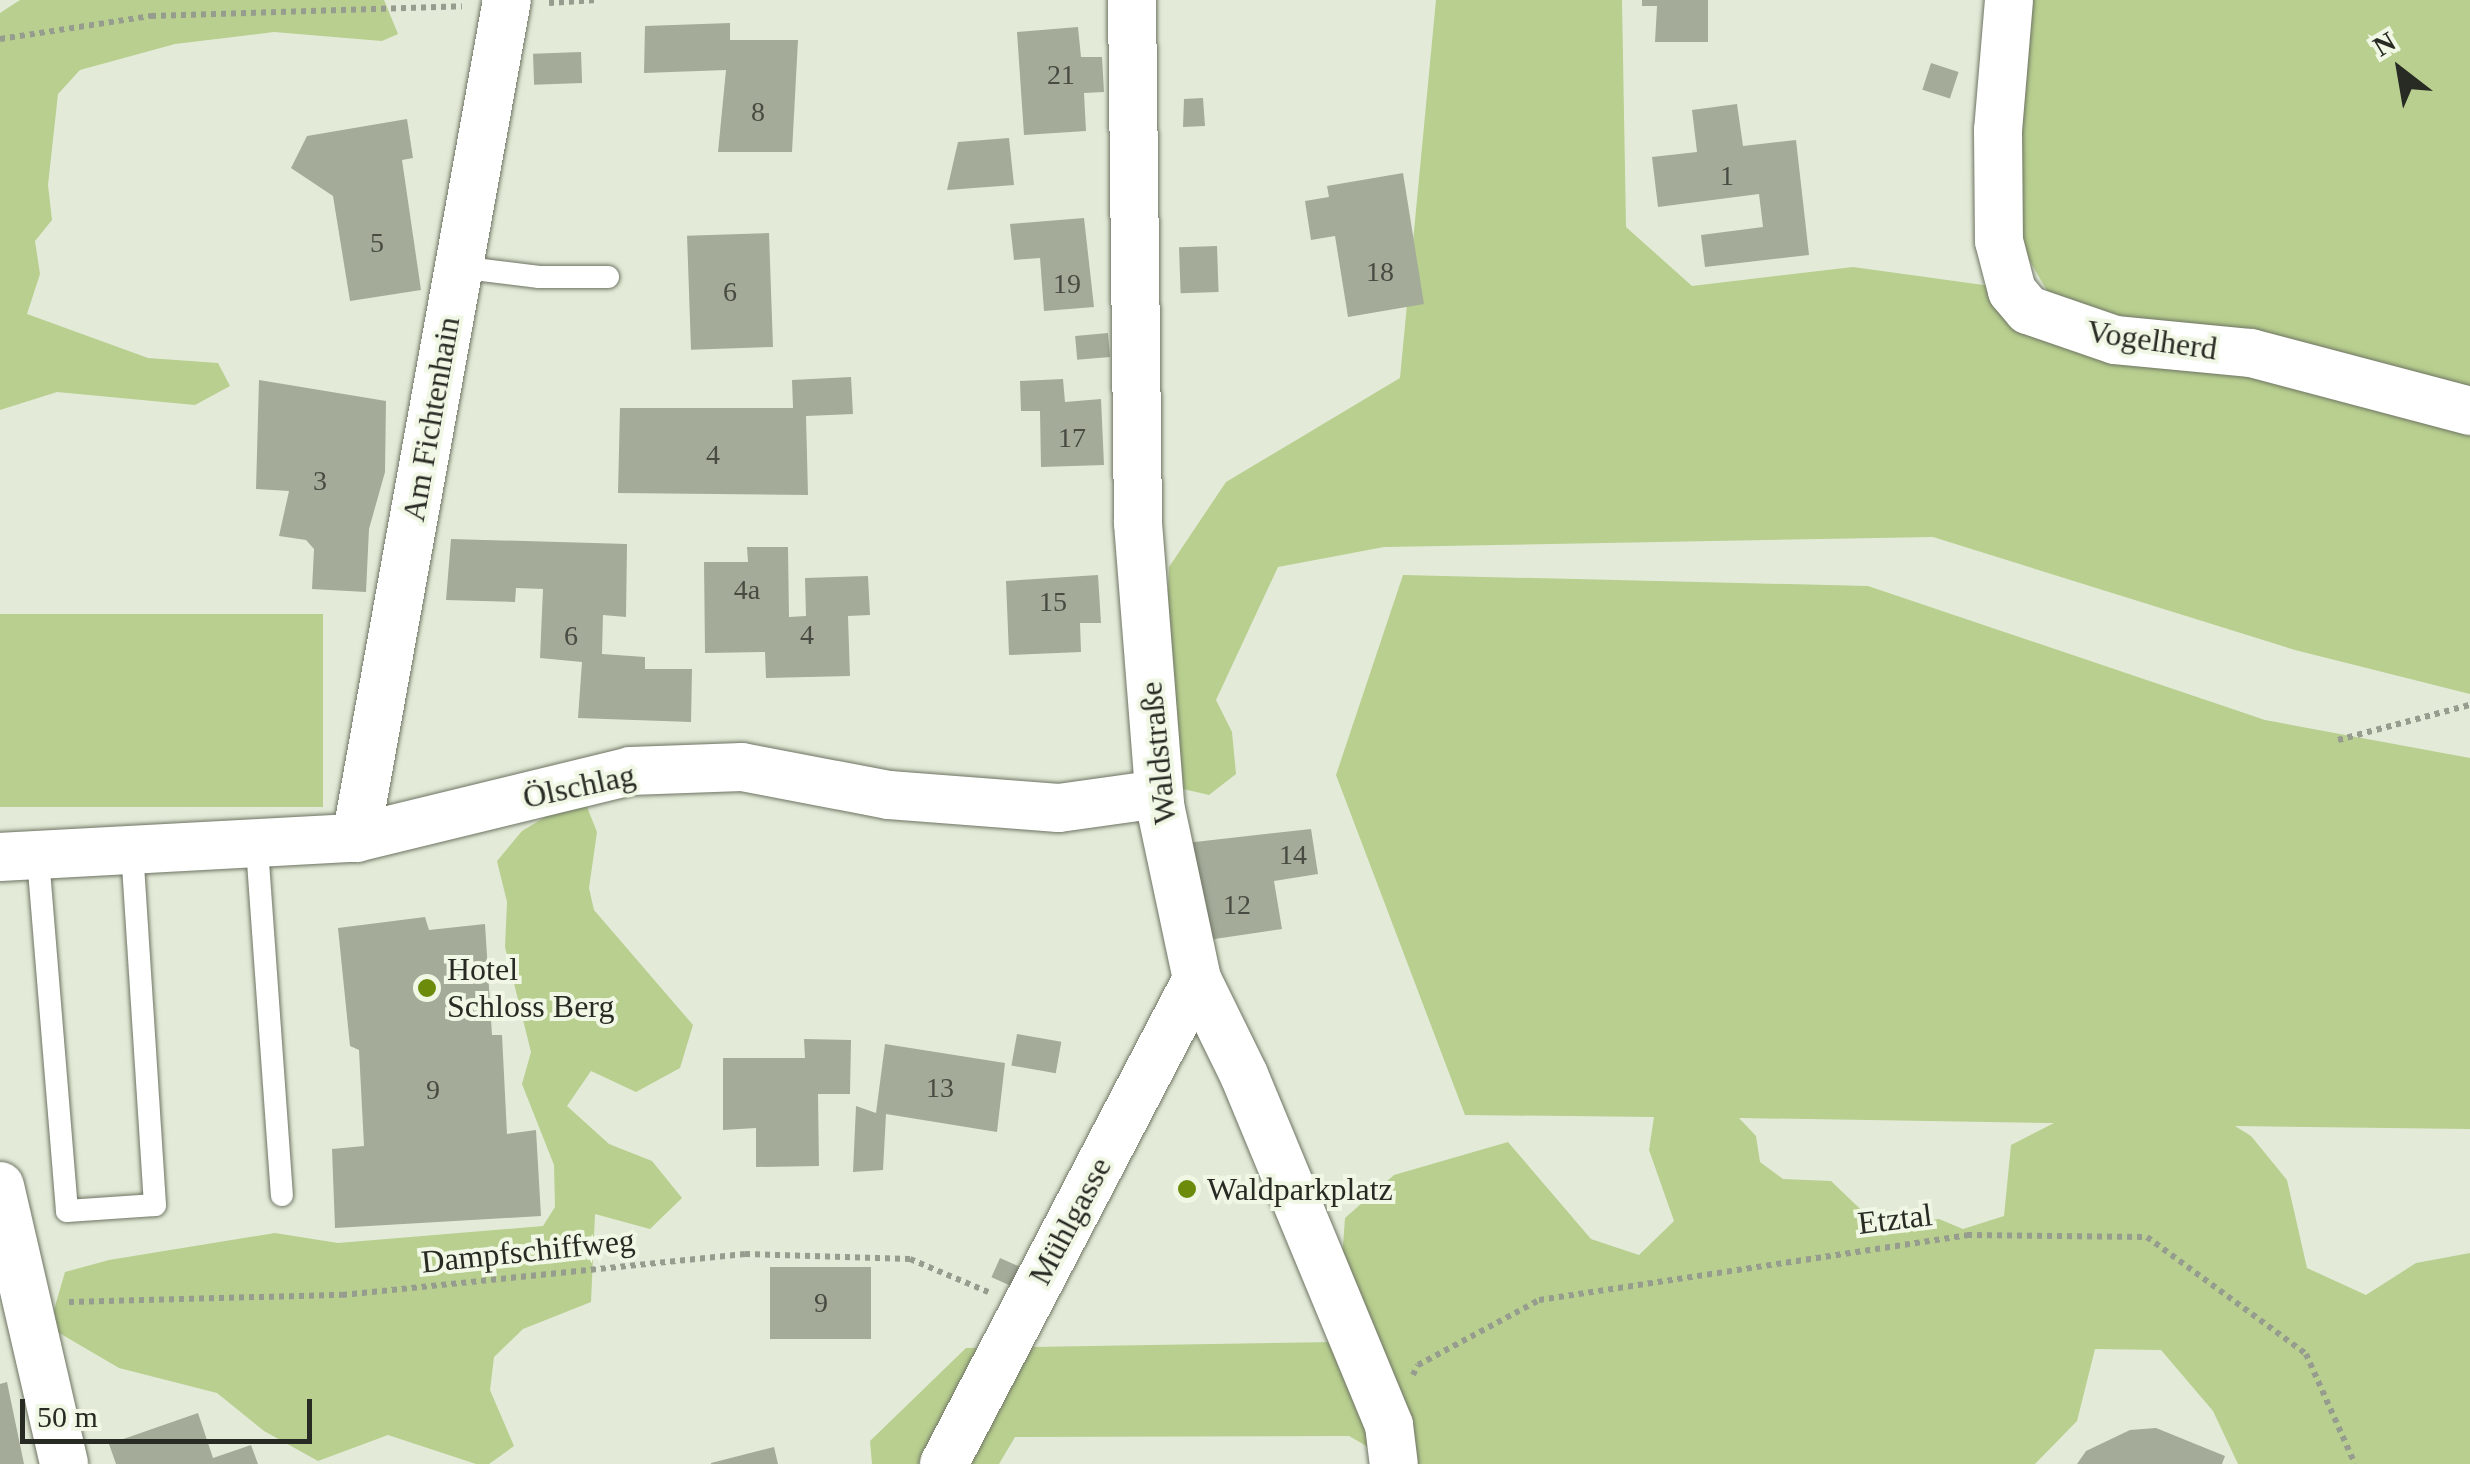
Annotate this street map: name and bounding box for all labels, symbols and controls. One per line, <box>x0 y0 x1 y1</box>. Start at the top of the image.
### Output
north arrow <box>2350 20 2450 120</box>
text: N <box>2368 25 2401 62</box>
house number: 21 <box>1047 58 1075 92</box>
house number: 8 <box>751 95 765 129</box>
house number: 1 <box>1720 159 1734 193</box>
house number: 5 <box>370 226 384 260</box>
house number: 18 <box>1366 255 1394 289</box>
house number: 19 <box>1053 267 1081 301</box>
house number: 6 <box>723 275 737 309</box>
street label: Vogelherd <box>2084 312 2220 368</box>
street label: Am Fichtenhain <box>394 314 468 524</box>
house number: 17 <box>1058 421 1086 455</box>
house number: 4 <box>706 438 720 472</box>
house number: 3 <box>313 464 327 498</box>
house number: 4a <box>734 573 760 607</box>
house number: 15 <box>1039 585 1067 619</box>
house number: 4 <box>800 618 814 652</box>
house number: 6 <box>564 619 578 653</box>
street label: Waldstraße <box>1131 680 1185 826</box>
street label: Ölschlag <box>519 755 639 817</box>
house number: 14 <box>1279 838 1307 872</box>
house number: 12 <box>1223 888 1251 922</box>
place label: Hotel Schloss Berg <box>447 951 614 1026</box>
marker: Hotel Schloss Berg <box>416 977 438 999</box>
house number: 13 <box>926 1071 954 1105</box>
house number: 9 <box>426 1073 440 1107</box>
street label: Mühlgasse <box>1020 1151 1120 1291</box>
place label: Waldparkplatz <box>1207 1170 1393 1208</box>
marker: Waldparkplatz <box>1176 1178 1198 1200</box>
street label: Etztal <box>1856 1195 1934 1243</box>
street label: Dampfschiffweg <box>419 1221 637 1281</box>
house number: 9 <box>814 1286 828 1320</box>
scale bar <box>25 1379 318 1441</box>
text: 50 m <box>37 1400 98 1433</box>

